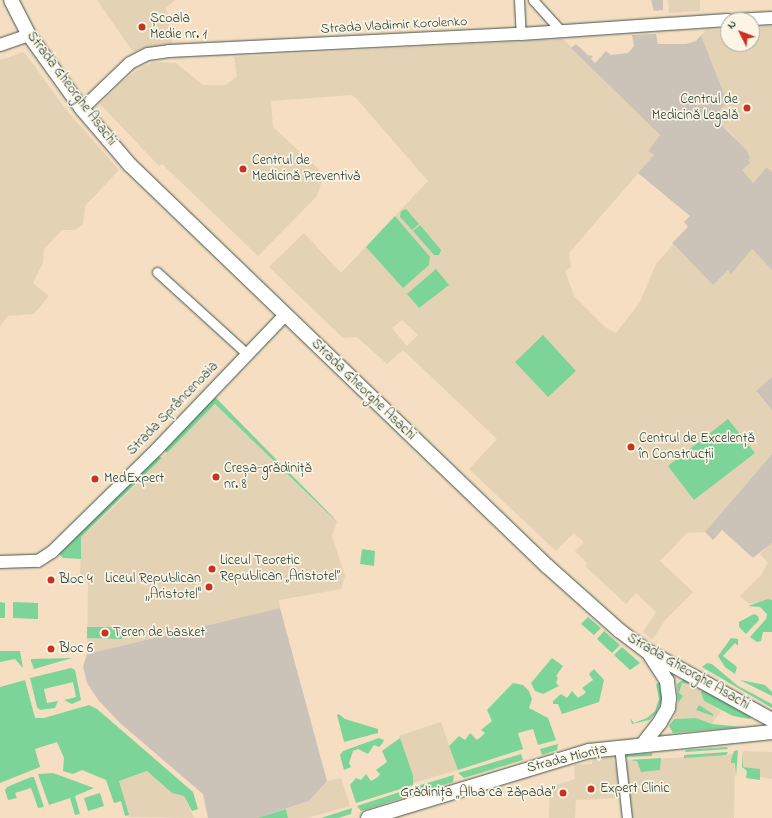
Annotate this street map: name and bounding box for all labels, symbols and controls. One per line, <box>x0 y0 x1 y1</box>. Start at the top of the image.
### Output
place label: Școala Medie nr. 1 <box>150 11 207 44</box>
north arrow <box>720 12 760 52</box>
street label: Strada Vladimir Korolenko <box>320 14 468 38</box>
text: N <box>723 17 740 33</box>
marker: Școala Medie nr. 1 <box>137 22 147 32</box>
street label: Strada Gheorghe Asachi <box>23 29 119 149</box>
place label: Centrul de Medicină Legală <box>652 92 738 124</box>
marker: Centrul de Medicină Legală <box>741 102 753 114</box>
place label: Centrul de Medicină Preventivă <box>252 153 360 186</box>
marker: Centrul de Medicină Preventivă <box>237 163 249 175</box>
street label: Strada Gheorghe Asachi <box>307 336 419 444</box>
street label: Strada Sprâncenoaia <box>124 358 222 460</box>
place label: Centrul de Excelență în Construcții <box>639 431 754 464</box>
marker: Centrul de Excelență în Construcții <box>626 442 636 452</box>
place label: Creșa-grădiniță nr. 8 <box>224 461 312 494</box>
place label: MedExpert <box>104 471 164 487</box>
marker: Creșa-grădiniță nr. 8 <box>211 472 221 482</box>
marker: MedExpert <box>89 473 101 485</box>
place label: Liceul Teoretic Republican „Aristotel” <box>220 553 340 586</box>
marker: Liceul Teoretic Republican „Aristotel” <box>207 564 217 574</box>
place label: Liceul Republican ,,Aristotel" <box>105 571 201 604</box>
place label: Bloc 4 <box>59 572 93 588</box>
marker: Bloc 4 <box>46 575 56 585</box>
marker: Liceul Republican ,,Aristotel" <box>204 582 214 592</box>
place label: Teren de basket <box>113 625 205 641</box>
marker: Teren de basket <box>100 628 110 638</box>
street label: Strada Gheorghe Asachi <box>624 630 752 714</box>
place label: Bloc 6 <box>59 641 93 657</box>
marker: Bloc 6 <box>46 644 56 654</box>
street label: Strada Miorița <box>525 741 609 777</box>
place label: Expert Clinic <box>600 781 669 797</box>
marker: Expert Clinic <box>585 783 597 795</box>
place label: Grădinița „Alba ca Zăpada” <box>400 785 555 801</box>
marker: Grădinița „Alba ca Zăpada” <box>558 788 568 798</box>

